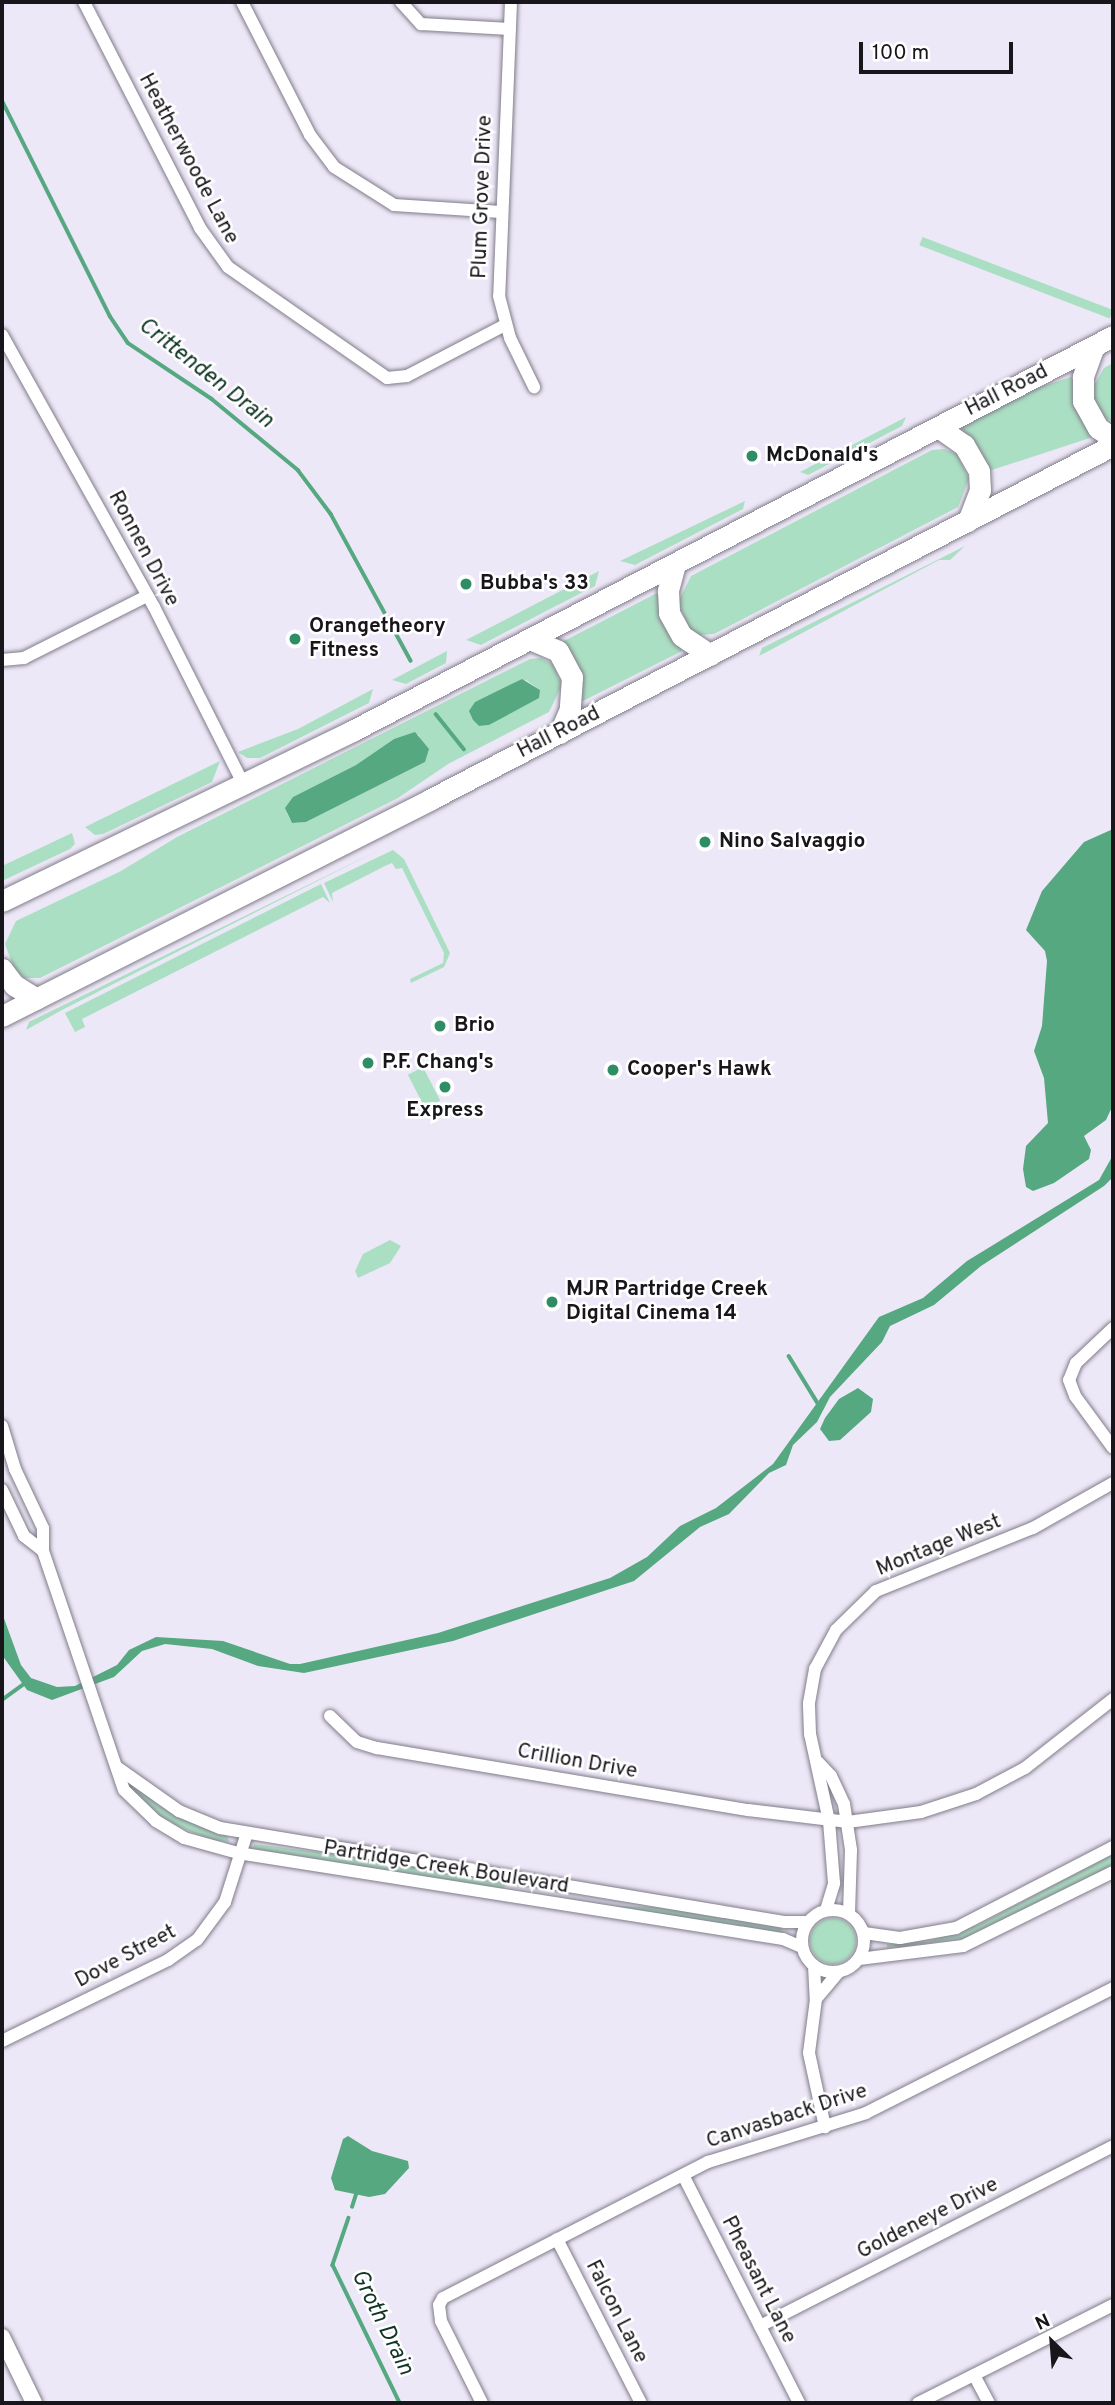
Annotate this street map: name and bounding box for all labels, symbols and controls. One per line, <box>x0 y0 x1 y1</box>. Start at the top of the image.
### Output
scale bar <box>863 28 1017 72</box>
text: 100 m <box>872 40 929 67</box>
street label: Heatherwoode Lane <box>132 69 244 249</box>
street label: Plum Grove Drive <box>468 115 498 279</box>
water label: Crittenden Drain <box>132 313 278 435</box>
street label: Hall Road <box>961 359 1053 423</box>
place label: McDonald's <box>766 443 879 469</box>
marker: McDonald's <box>744 448 760 464</box>
street label: Ronnen Drive <box>102 487 184 611</box>
place label: Bubba's 33 <box>480 571 589 597</box>
marker: Bubba's 33 <box>458 576 474 592</box>
place label: Orangetheory Fitness <box>309 614 446 664</box>
marker: Orangetheory Fitness <box>287 631 303 647</box>
street label: Hall Road <box>513 701 605 765</box>
place label: Nino Salvaggio <box>719 829 865 855</box>
marker: Nino Salvaggio <box>697 834 713 850</box>
place label: Brio <box>454 1013 495 1039</box>
marker: Brio <box>432 1018 448 1034</box>
place label: P.F. Chang's <box>382 1050 494 1076</box>
marker: P.F. Chang's <box>360 1055 376 1071</box>
place label: Cooper's Hawk <box>627 1057 772 1083</box>
marker: Cooper's Hawk <box>605 1062 621 1078</box>
marker: Express <box>437 1079 453 1095</box>
place label: Express <box>406 1098 484 1124</box>
place label: MJR Partridge Creek Digital Cinema 14 <box>566 1277 768 1327</box>
marker: MJR Partridge Creek Digital Cinema 14 <box>544 1294 560 1310</box>
street label: Montage West <box>873 1509 1005 1583</box>
street label: Crillion Drive <box>515 1739 639 1785</box>
street label: Partridge Creek Boulevard <box>321 1836 571 1900</box>
street label: Dove Street <box>71 1920 181 1994</box>
street label: Canvasback Drive <box>703 2079 871 2155</box>
street label: Goldeneye Drive <box>853 2173 1003 2265</box>
street label: Pheasant Lane <box>715 2212 801 2348</box>
street label: Falcon Lane <box>579 2256 653 2368</box>
water label: Groth Drain <box>344 2266 418 2380</box>
north arrow <box>1017 2307 1087 2377</box>
text: N <box>1032 2309 1054 2337</box>

